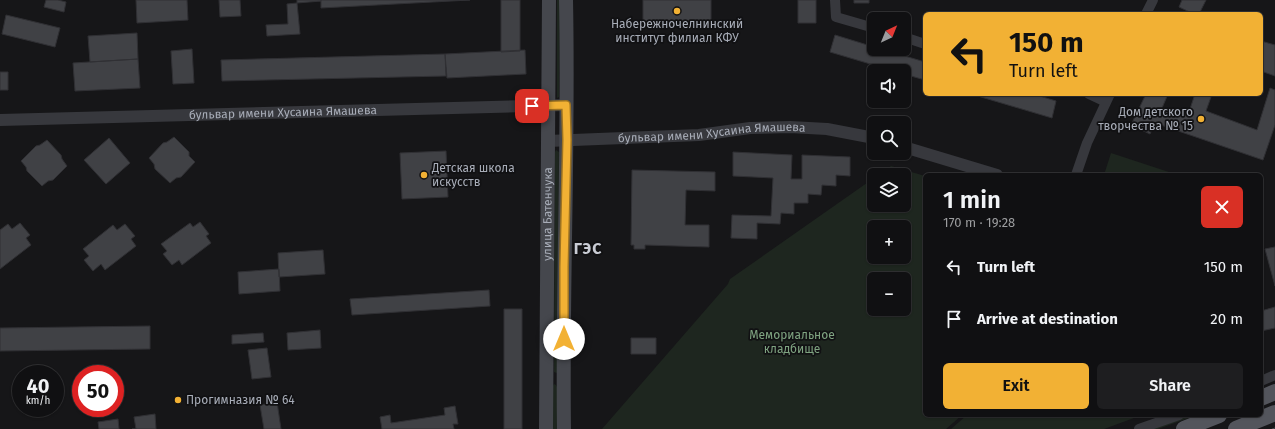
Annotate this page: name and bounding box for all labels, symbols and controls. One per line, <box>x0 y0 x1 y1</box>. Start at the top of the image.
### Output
marker: Набережночелнинский институт филиал КФУ <box>672 6 682 16</box>
north arrow <box>867 12 911 56</box>
map controls <box>867 12 911 316</box>
place label: Набережночелнинский институт филиал КФУ <box>611 17 743 45</box>
text: 150 m <box>1009 26 1084 59</box>
icon: left <box>943 28 995 80</box>
text: Turn left <box>1009 60 1078 82</box>
button: sound <box>867 64 911 108</box>
pin <box>515 89 549 123</box>
icon: arrive <box>521 95 543 117</box>
street label: бульвар имени Хусаина Ямашева <box>189 103 377 122</box>
place label: Дом детского творчества № 15 <box>1098 105 1193 133</box>
marker: Дом детского творчества № 15 <box>1196 114 1206 124</box>
button: search <box>867 116 911 160</box>
street label: бульвар имени Хусаина Ямашева <box>618 120 806 145</box>
place label: Детская школа искусств <box>431 161 515 189</box>
street label: улица Батенчука <box>540 167 555 261</box>
button: layers <box>867 168 911 212</box>
marker: Детская школа искусств <box>419 170 429 180</box>
text: 1 min <box>943 186 1001 214</box>
button: close <box>1201 186 1243 228</box>
text: 170 m · 19:28 <box>943 215 1015 230</box>
button: + <box>867 220 911 264</box>
district label: ГЭС <box>574 239 602 258</box>
icon: left <box>943 256 965 278</box>
text: Turn left <box>977 258 1035 276</box>
text: 150 m <box>1204 258 1243 276</box>
button: − <box>867 272 911 316</box>
icon: arrive <box>943 308 965 330</box>
text: Arrive at destination <box>977 310 1118 328</box>
text: 20 m <box>1210 310 1243 328</box>
position arrow <box>543 318 585 360</box>
park label: Мемориальное кладбище <box>749 328 835 356</box>
button: Exit <box>943 363 1089 409</box>
button: Share <box>1097 363 1243 409</box>
speed limit sign: 50 <box>72 365 124 417</box>
text: 40 <box>27 374 50 398</box>
place label: Прогимназия № 64 <box>186 393 295 407</box>
text: km/h <box>26 395 50 407</box>
marker: Прогимназия № 64 <box>173 395 183 405</box>

